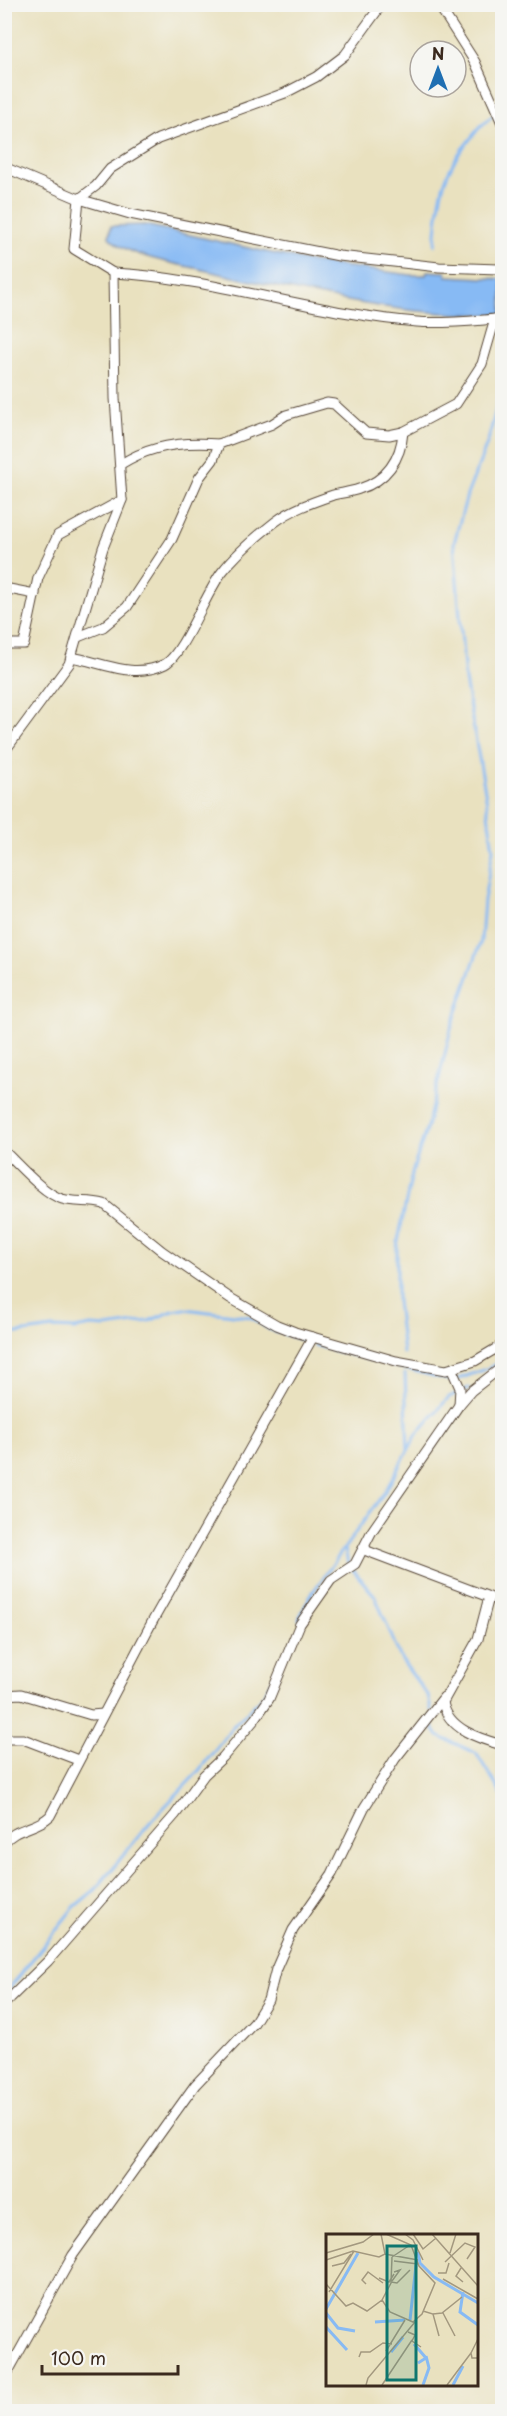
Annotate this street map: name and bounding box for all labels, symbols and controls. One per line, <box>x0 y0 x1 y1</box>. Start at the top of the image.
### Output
north arrow <box>408 39 468 99</box>
text: N <box>432 41 444 65</box>
inset map <box>326 2234 477 2386</box>
scale bar <box>42 2338 178 2376</box>
text: 100 m <box>51 2344 106 2371</box>

